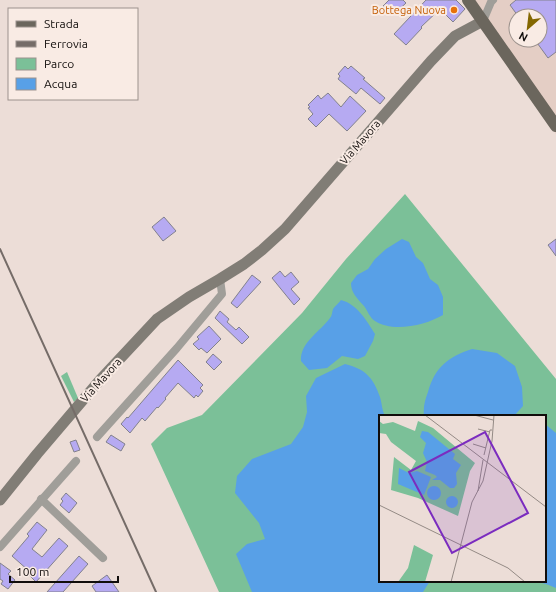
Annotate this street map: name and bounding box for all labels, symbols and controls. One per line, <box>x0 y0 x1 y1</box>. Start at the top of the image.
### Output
place label: Bottega Nuova <box>372 4 446 16</box>
marker: Bottega Nuova <box>449 5 459 15</box>
legend <box>8 8 138 100</box>
north arrow <box>508 8 548 48</box>
text: Strada <box>44 17 79 30</box>
text: N <box>517 30 530 44</box>
text: Ferrovia <box>44 37 88 50</box>
text: Parco <box>44 57 74 70</box>
text: Acqua <box>44 77 77 90</box>
street label: Via Mavora <box>337 117 383 167</box>
street label: Via Mavora <box>78 356 124 404</box>
inset map <box>379 415 546 582</box>
scale bar <box>10 558 118 584</box>
text: 100 m <box>16 565 49 578</box>

